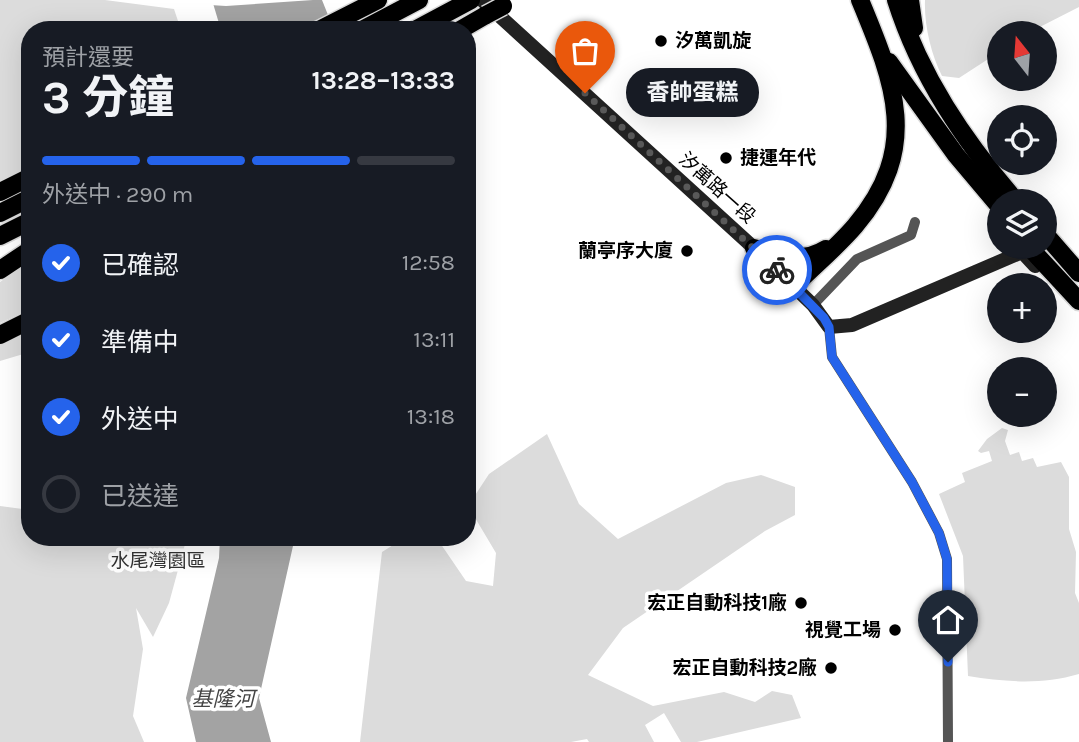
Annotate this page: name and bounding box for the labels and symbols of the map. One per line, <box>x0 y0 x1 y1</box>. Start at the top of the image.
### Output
pin <box>555 21 615 93</box>
north arrow <box>987 21 1057 91</box>
place label: 汐萬凱旋 <box>675 30 752 52</box>
marker: 汐萬凱旋 <box>653 33 669 49</box>
callout: 香帥蛋糕 <box>627 68 760 118</box>
place label: 捷運年代 <box>740 147 816 169</box>
street label: 汐萬路一段 <box>674 148 760 228</box>
marker: 捷運年代 <box>718 150 734 166</box>
courier <box>742 235 812 305</box>
place label: 蘭亭序大廈 <box>578 240 673 262</box>
marker: 蘭亭序大廈 <box>679 243 695 259</box>
park label: 水尾灣園區 <box>110 550 206 572</box>
pin <box>918 590 978 662</box>
place label: 宏正自動科技1廠 <box>647 592 787 614</box>
marker: 宏正自動科技1廠 <box>793 595 809 611</box>
place label: 視覺工場 <box>805 619 881 641</box>
marker: 視覺工場 <box>887 622 903 638</box>
place label: 宏正自動科技2廠 <box>673 657 817 679</box>
marker: 宏正自動科技2廠 <box>823 660 839 676</box>
water label: 基隆河 <box>192 687 258 711</box>

